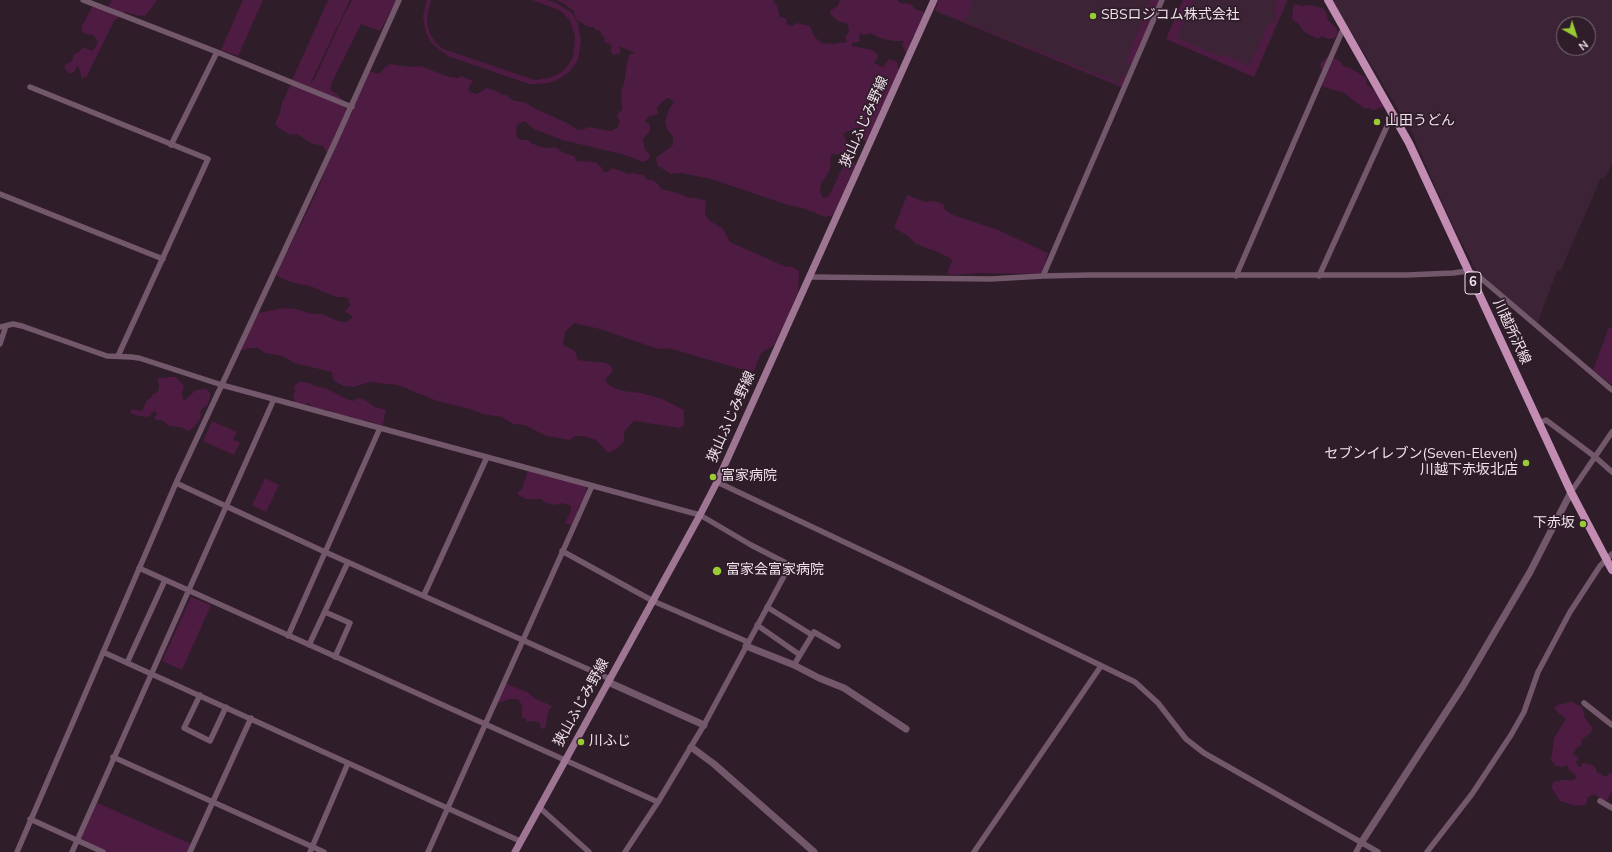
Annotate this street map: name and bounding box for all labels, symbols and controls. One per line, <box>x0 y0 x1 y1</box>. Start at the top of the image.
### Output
place label: SBSロジコム株式会社 <box>1101 8 1240 24</box>
marker: SBSロジコム株式会社 <box>1088 11 1098 21</box>
north arrow <box>1556 16 1596 56</box>
text: N <box>1575 37 1591 53</box>
street label: 狭山ふじみ野線 <box>837 74 893 170</box>
place label: 山田うどん <box>1385 114 1455 130</box>
marker: 山田うどん <box>1372 117 1382 127</box>
road number: 6 <box>1465 272 1481 294</box>
street label: 川越所沢線 <box>1489 297 1533 367</box>
street label: 狭山ふじみ野線 <box>704 369 760 465</box>
place label: セブンイレブン(Seven-Eleven) 川越下赤坂北店 <box>1325 447 1518 480</box>
marker: セブンイレブン(Seven-Eleven) 川越下赤坂北店 <box>1521 458 1531 468</box>
place label: 富家病院 <box>721 469 777 485</box>
marker: 富家病院 <box>708 472 718 482</box>
place label: 下赤坂 <box>1533 516 1575 532</box>
marker: 下赤坂 <box>1578 519 1588 529</box>
place label: 富家会富家病院 <box>726 563 824 579</box>
marker: 富家会富家病院 <box>711 565 723 577</box>
street label: 狭山ふじみ野線 <box>551 656 613 750</box>
place label: 川ふじ <box>589 734 631 750</box>
marker: 川ふじ <box>576 737 586 747</box>

